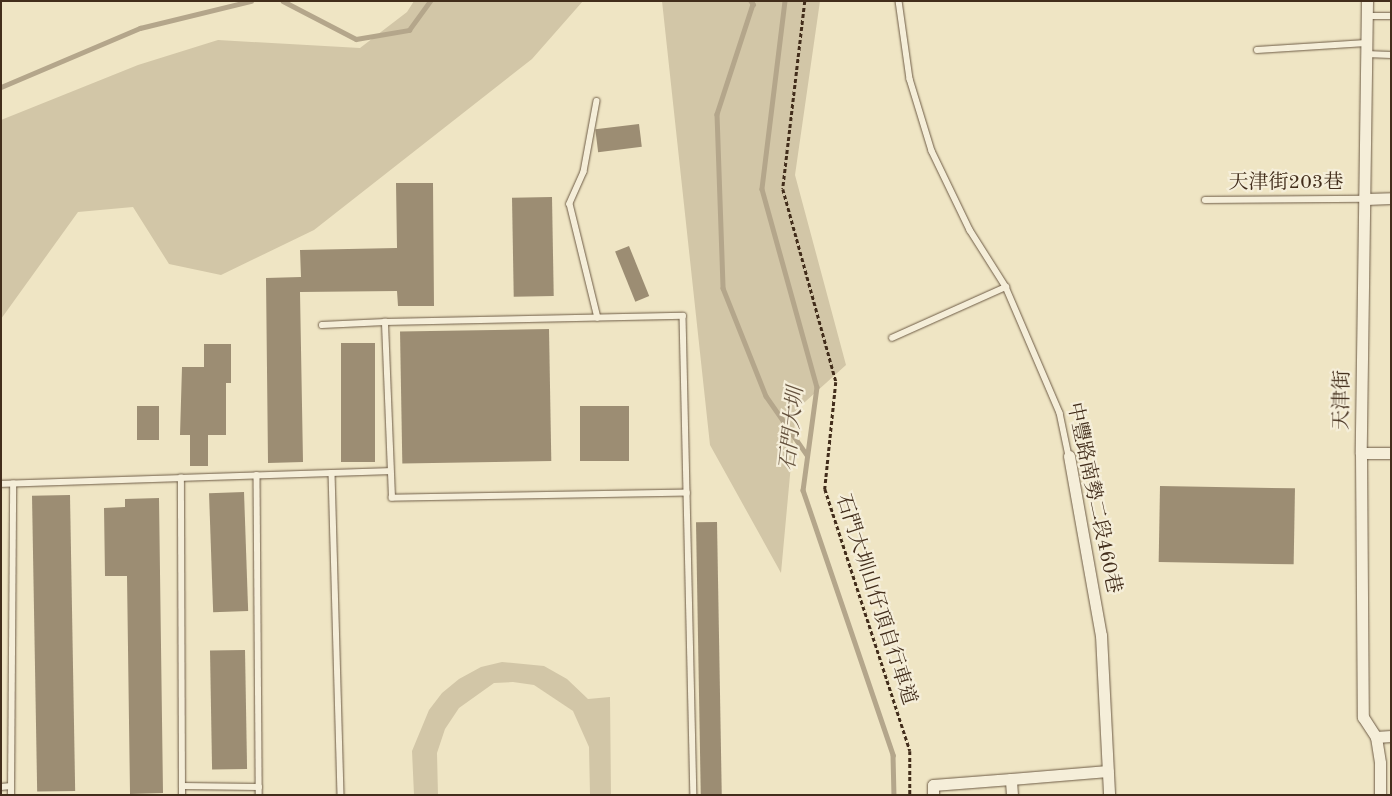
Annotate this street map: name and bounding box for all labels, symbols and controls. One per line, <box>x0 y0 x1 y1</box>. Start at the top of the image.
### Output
street label: 天津街203巷 <box>1229 171 1343 195</box>
street label: 天津街 <box>1330 370 1356 430</box>
water label: 石門大圳 <box>776 386 810 472</box>
street label: 中豐路南勢二段460巷 <box>1061 400 1125 596</box>
street label: 石門大圳山仔頂自行車道 <box>830 492 920 708</box>

